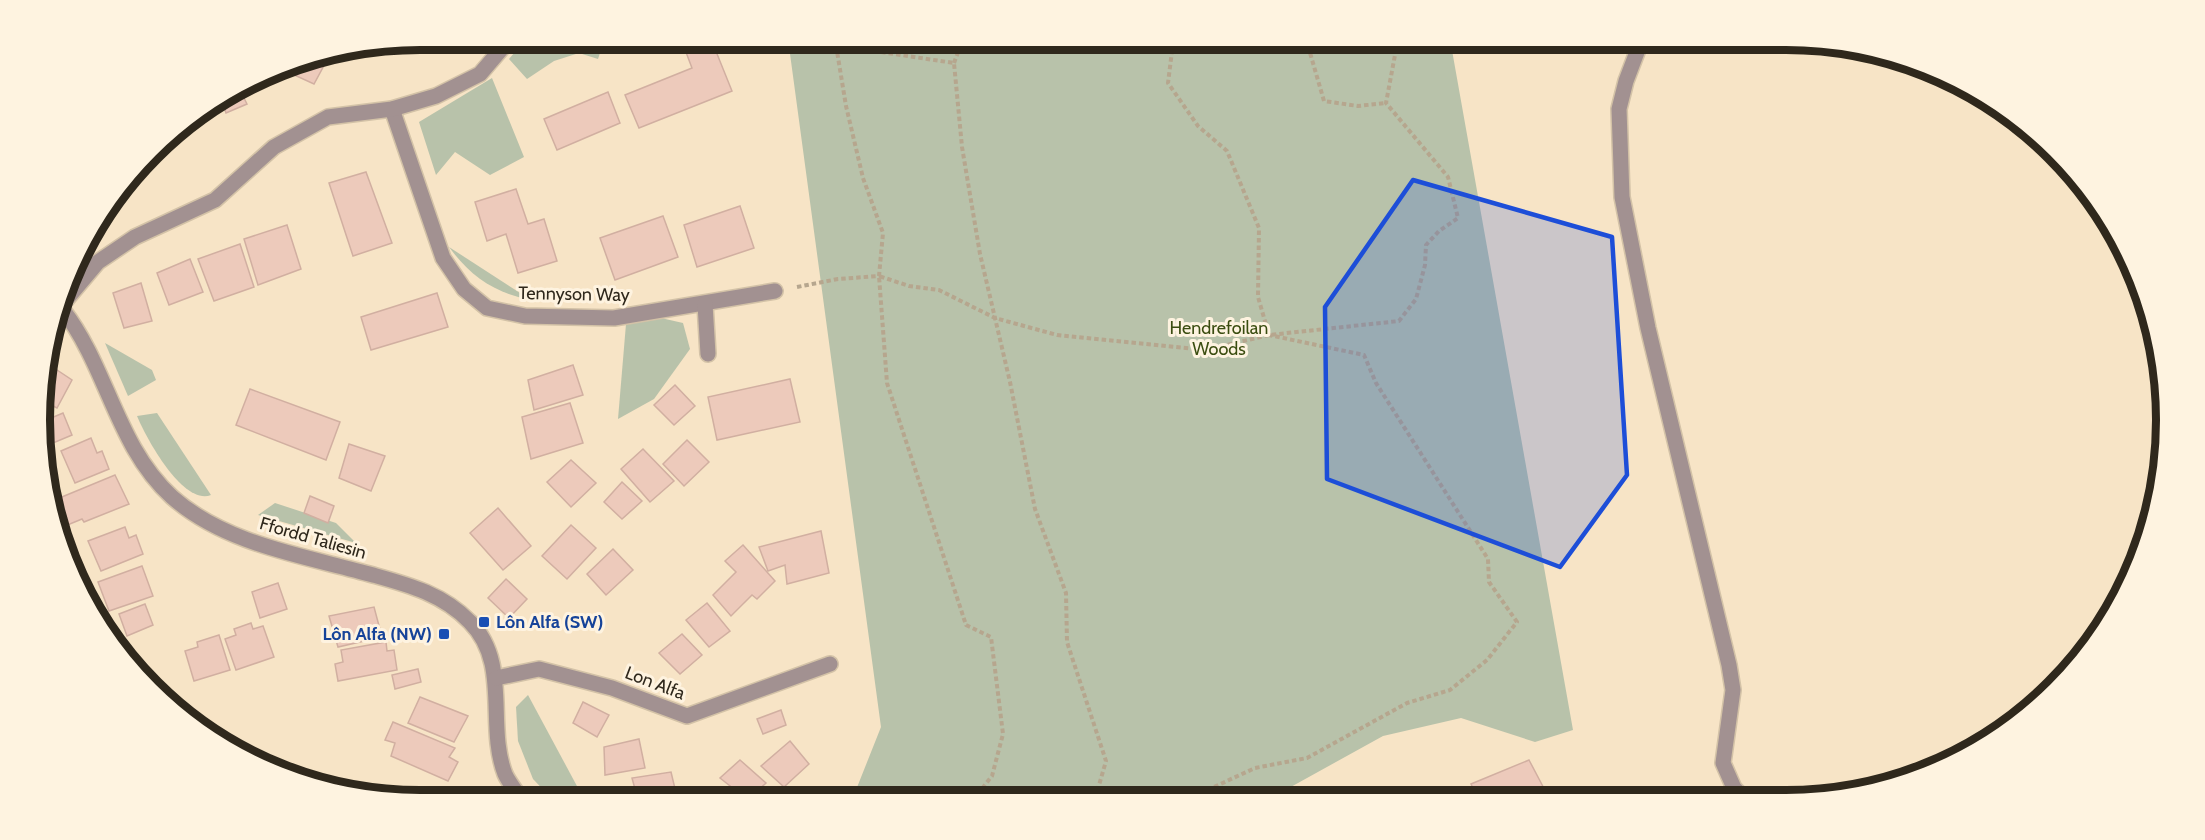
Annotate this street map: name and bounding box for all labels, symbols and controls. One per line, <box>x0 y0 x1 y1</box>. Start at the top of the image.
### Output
street label: Tennyson Way <box>518 282 630 306</box>
park label: Hendrefoilan Woods <box>1170 317 1268 360</box>
street label: Ffordd Taliesin <box>257 512 369 564</box>
place label: Lôn Alfa (SW) <box>496 611 603 633</box>
marker: Lôn Alfa (SW) <box>477 615 491 629</box>
place label: Lôn Alfa (NW) <box>322 623 432 645</box>
marker: Lôn Alfa (NW) <box>437 627 451 641</box>
street label: Lon Alfa <box>622 662 688 705</box>

